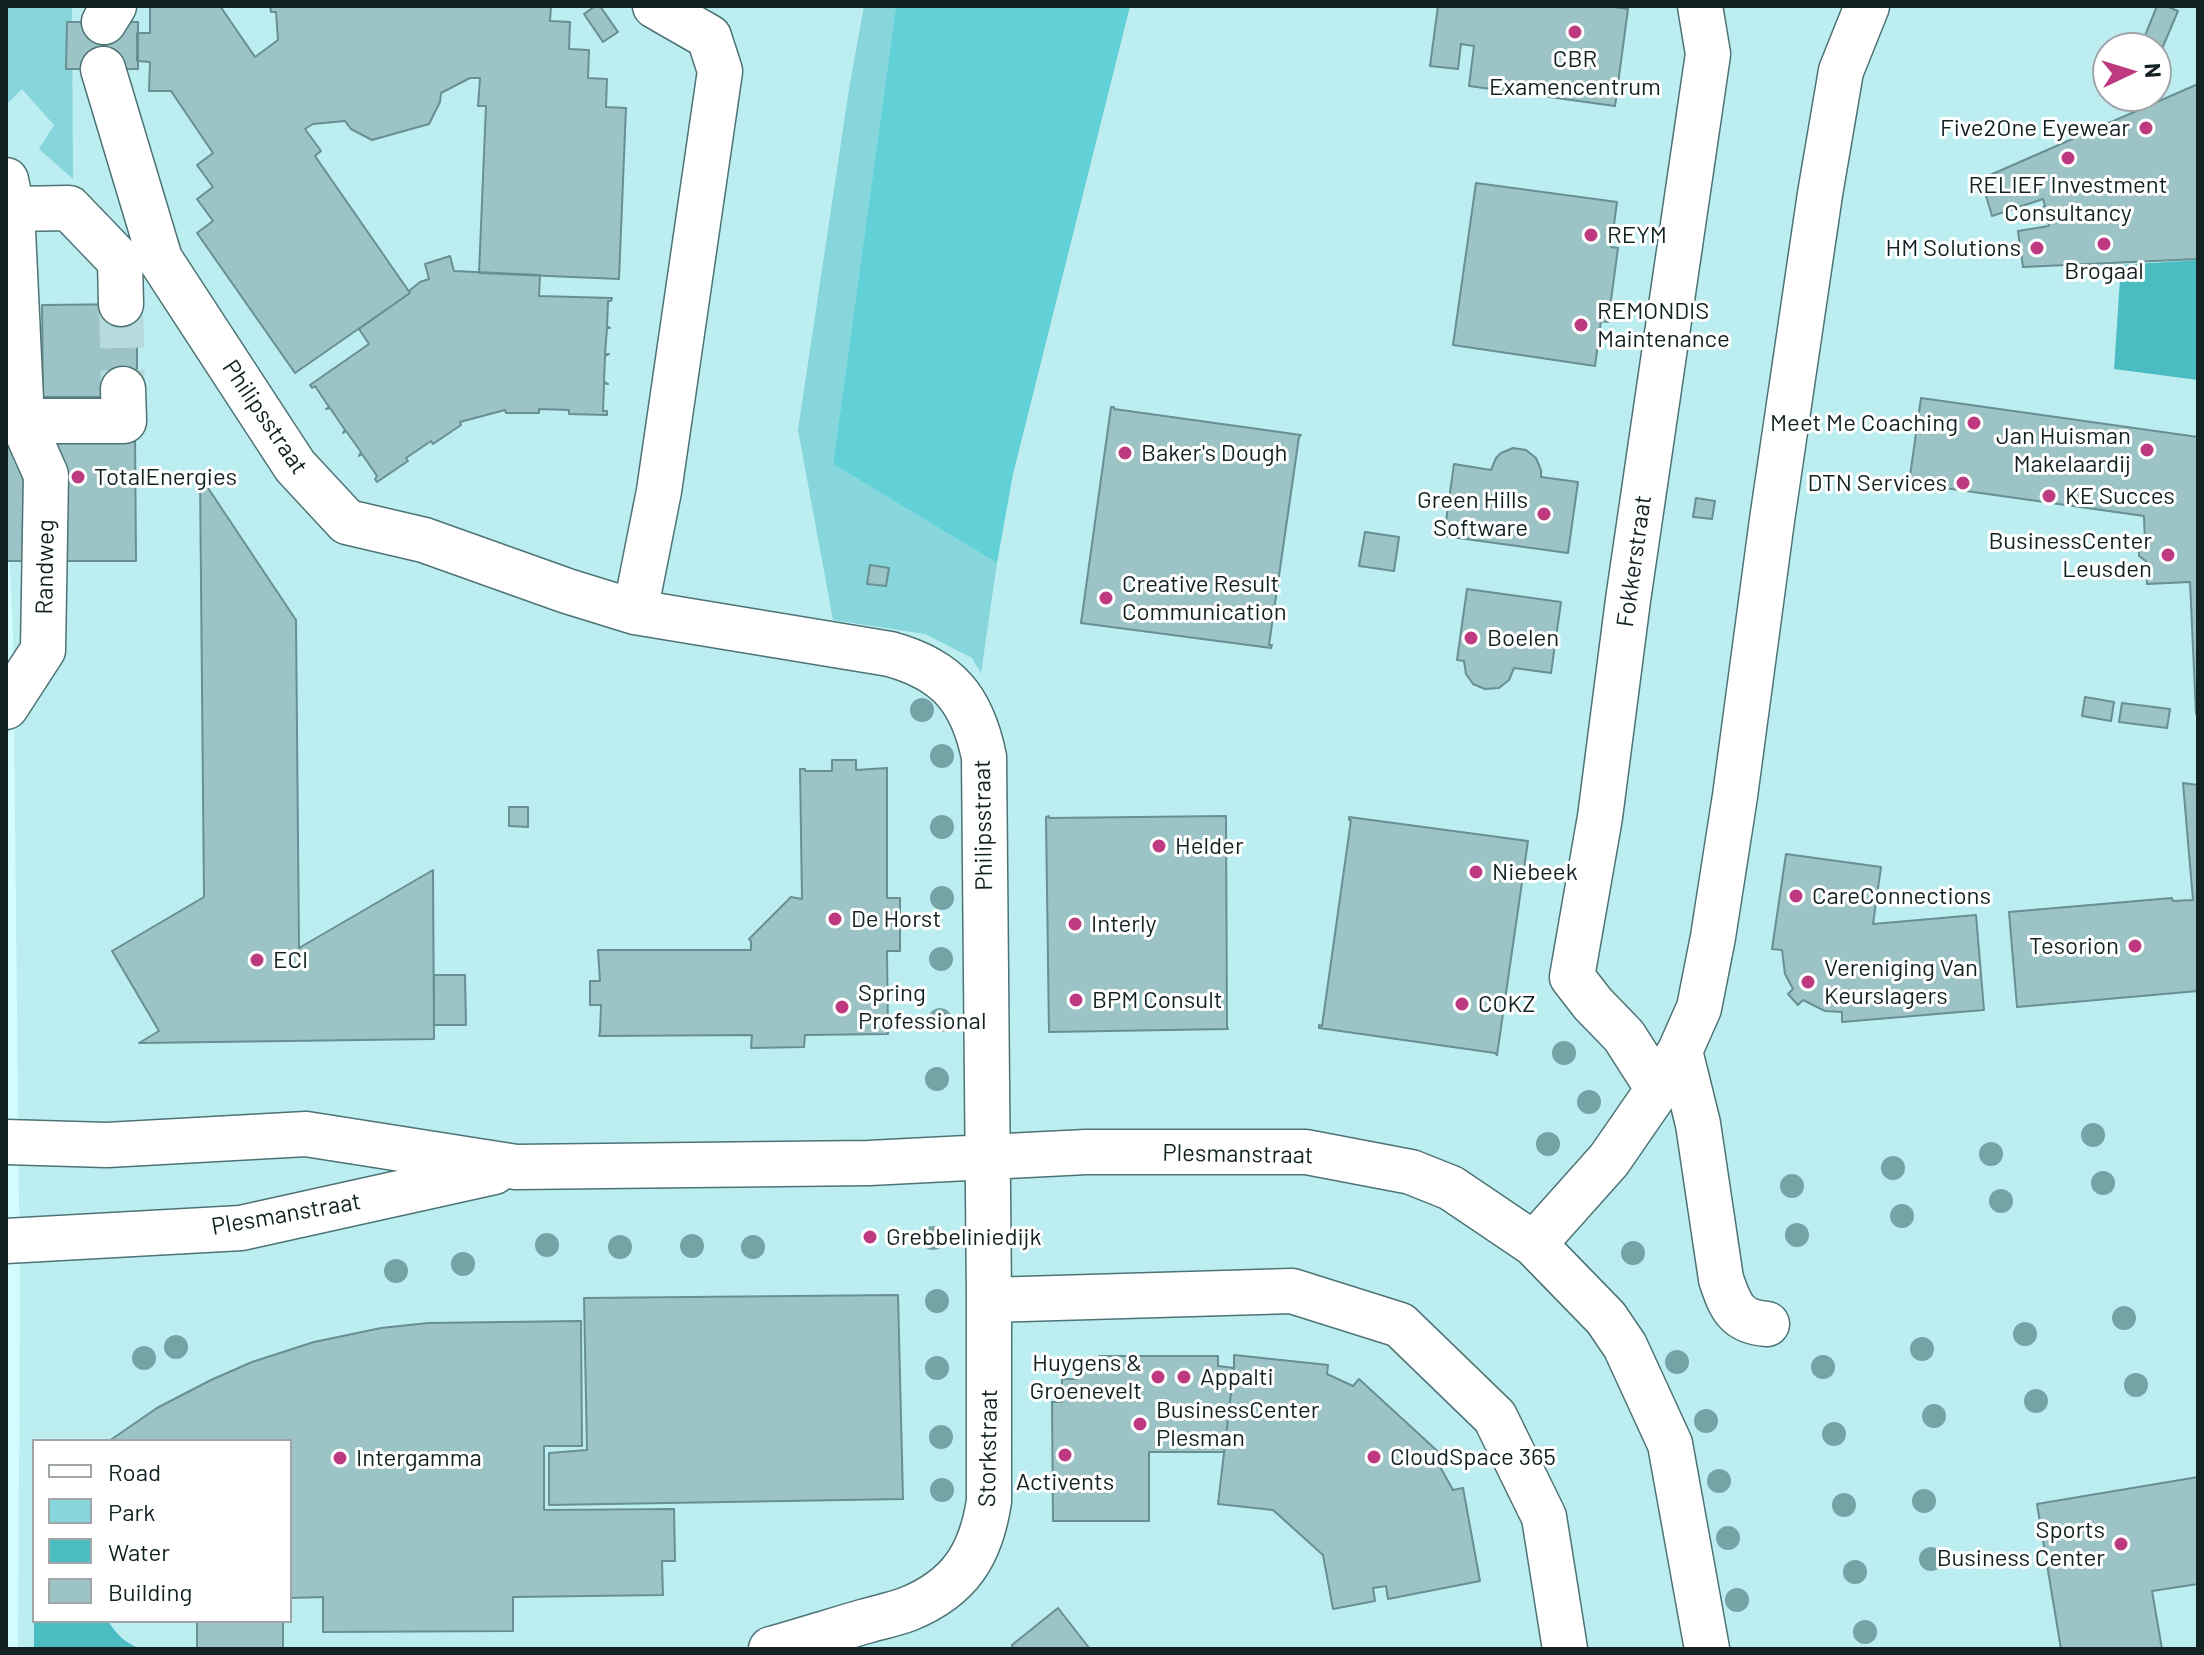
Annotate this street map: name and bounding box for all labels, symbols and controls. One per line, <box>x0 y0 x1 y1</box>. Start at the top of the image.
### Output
marker: CBR Examencentrum <box>1566 23 1584 41</box>
north arrow <box>2092 32 2172 112</box>
place label: CBR Examencentrum <box>1489 45 1661 101</box>
text: N <box>2140 62 2167 79</box>
place label: Five2One Eyewear <box>1940 114 2130 142</box>
marker: Five2One Eyewear <box>2137 119 2155 137</box>
marker: RELIEF Investment Consultancy <box>2059 149 2077 167</box>
place label: RELIEF Investment Consultancy <box>1969 171 2167 227</box>
place label: REYM <box>1607 221 1667 249</box>
marker: REYM <box>1582 226 1600 244</box>
place label: HM Solutions <box>1885 234 2021 262</box>
marker: Brogaal <box>2095 235 2113 253</box>
marker: HM Solutions <box>2028 239 2046 257</box>
place label: Brogaal <box>2064 257 2144 285</box>
place label: REMONDIS Maintenance <box>1597 297 1730 353</box>
marker: REMONDIS Maintenance <box>1572 316 1590 334</box>
street label: Philipsstraat <box>216 354 314 480</box>
place label: Meet Me Coaching <box>1770 409 1958 437</box>
marker: Meet Me Coaching <box>1965 414 1983 432</box>
place label: Jan Huisman Makelaardij <box>1996 422 2131 478</box>
place label: Baker's Dough <box>1141 439 1287 467</box>
marker: Jan Huisman Makelaardij <box>2138 441 2156 459</box>
marker: Baker's Dough <box>1116 444 1134 462</box>
place label: TotalEnergies <box>94 463 237 491</box>
marker: TotalEnergies <box>69 468 87 486</box>
place label: DTN Services <box>1807 469 1947 497</box>
marker: DTN Services <box>1954 474 1972 492</box>
place label: KE Succes <box>2065 482 2175 510</box>
place label: Green Hills Software <box>1417 486 1528 542</box>
marker: KE Succes <box>2040 487 2058 505</box>
street label: Fokkerstraat <box>1610 493 1658 629</box>
marker: Green Hills Software <box>1535 505 1553 523</box>
street label: Randweg <box>30 519 60 615</box>
place label: BusinessCenter Leusden <box>1989 527 2152 583</box>
marker: BusinessCenter Leusden <box>2159 546 2177 564</box>
place label: Creative Result Communication <box>1122 570 1287 626</box>
marker: Creative Result Communication <box>1097 589 1115 607</box>
place label: Boelen <box>1487 624 1559 652</box>
marker: Boelen <box>1462 629 1480 647</box>
street label: Philipsstraat <box>967 759 999 891</box>
place label: Helder <box>1175 832 1244 860</box>
marker: Helder <box>1150 837 1168 855</box>
place label: Niebeek <box>1492 858 1578 886</box>
marker: Niebeek <box>1467 863 1485 881</box>
place label: CareConnections <box>1812 882 1991 910</box>
marker: CareConnections <box>1787 887 1805 905</box>
place label: De Horst <box>851 905 941 933</box>
marker: De Horst <box>826 910 844 928</box>
place label: Interly <box>1091 910 1157 938</box>
marker: Interly <box>1066 915 1084 933</box>
place label: Tesorion <box>2029 932 2119 960</box>
marker: Tesorion <box>2126 937 2144 955</box>
place label: ECI <box>273 946 308 974</box>
marker: ECI <box>248 951 266 969</box>
place label: Vereniging Van Keurslagers <box>1824 954 1978 1010</box>
marker: Vereniging Van Keurslagers <box>1799 973 1817 991</box>
place label: Spring Professional <box>858 979 986 1035</box>
place label: BPM Consult <box>1092 986 1222 1014</box>
place label: COKZ <box>1478 990 1535 1018</box>
marker: BPM Consult <box>1067 991 1085 1009</box>
marker: COKZ <box>1453 995 1471 1013</box>
marker: Spring Professional <box>833 998 851 1016</box>
street label: Plesmanstraat <box>1162 1138 1314 1170</box>
street label: Plesmanstraat <box>209 1187 363 1241</box>
place label: Grebbeliniedijk <box>886 1223 1042 1251</box>
marker: Grebbeliniedijk <box>861 1228 879 1246</box>
place label: Huygens & Groenevelt <box>1030 1349 1142 1405</box>
place label: Appalti <box>1200 1363 1274 1391</box>
marker: Huygens & Groenevelt <box>1149 1368 1167 1386</box>
marker: Appalti <box>1175 1368 1193 1386</box>
street label: Storkstraat <box>973 1389 1003 1507</box>
place label: BusinessCenter Plesman <box>1156 1396 1319 1452</box>
marker: BusinessCenter Plesman <box>1131 1415 1149 1433</box>
legend <box>32 1439 292 1623</box>
place label: CloudSpace 365 <box>1390 1443 1556 1471</box>
place label: Intergamma <box>356 1444 482 1472</box>
marker: Activents <box>1056 1446 1074 1464</box>
marker: CloudSpace 365 <box>1365 1448 1383 1466</box>
marker: Intergamma <box>331 1449 349 1467</box>
text: Road <box>108 1457 161 1486</box>
place label: Activents <box>1016 1468 1114 1496</box>
text: Park <box>108 1497 155 1526</box>
place label: Sports Business Center <box>1937 1516 2105 1572</box>
marker: Sports Business Center <box>2112 1535 2130 1553</box>
text: Water <box>108 1537 170 1566</box>
text: Building <box>108 1577 192 1606</box>

